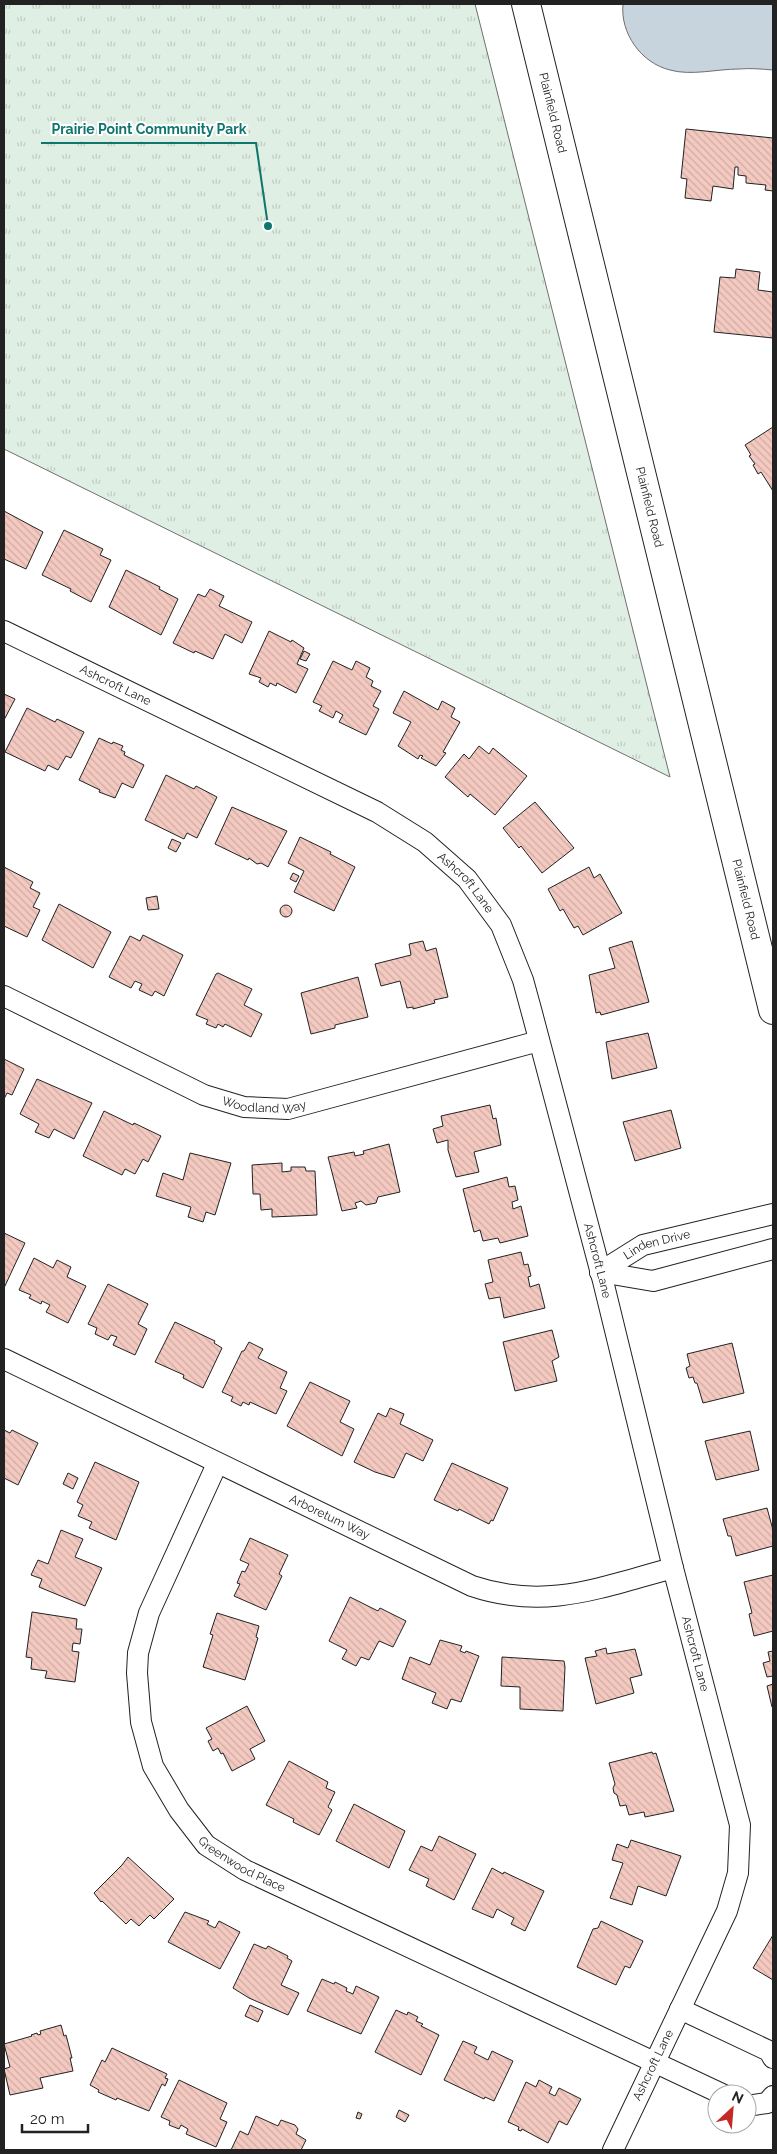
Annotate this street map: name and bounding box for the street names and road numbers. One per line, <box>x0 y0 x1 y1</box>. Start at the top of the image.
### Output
street label: Plainfield Road <box>536 71 569 155</box>
street label: Plainfield Road <box>633 465 666 549</box>
street label: Ashcroft Lane <box>78 662 153 708</box>
street label: Ashcroft Lane <box>435 849 497 916</box>
street label: Plainfield Road <box>729 858 762 941</box>
street label: Woodland Way <box>220 1094 308 1116</box>
street label: Ashcroft Lane <box>581 1222 614 1300</box>
street label: Linden Drive <box>621 1227 691 1262</box>
street label: Arboretum Way <box>287 1492 373 1543</box>
street label: Ashcroft Lane <box>679 1615 712 1693</box>
street label: Greenwood Place <box>195 1834 288 1895</box>
street label: Ashcroft Lane <box>630 2027 676 2103</box>

